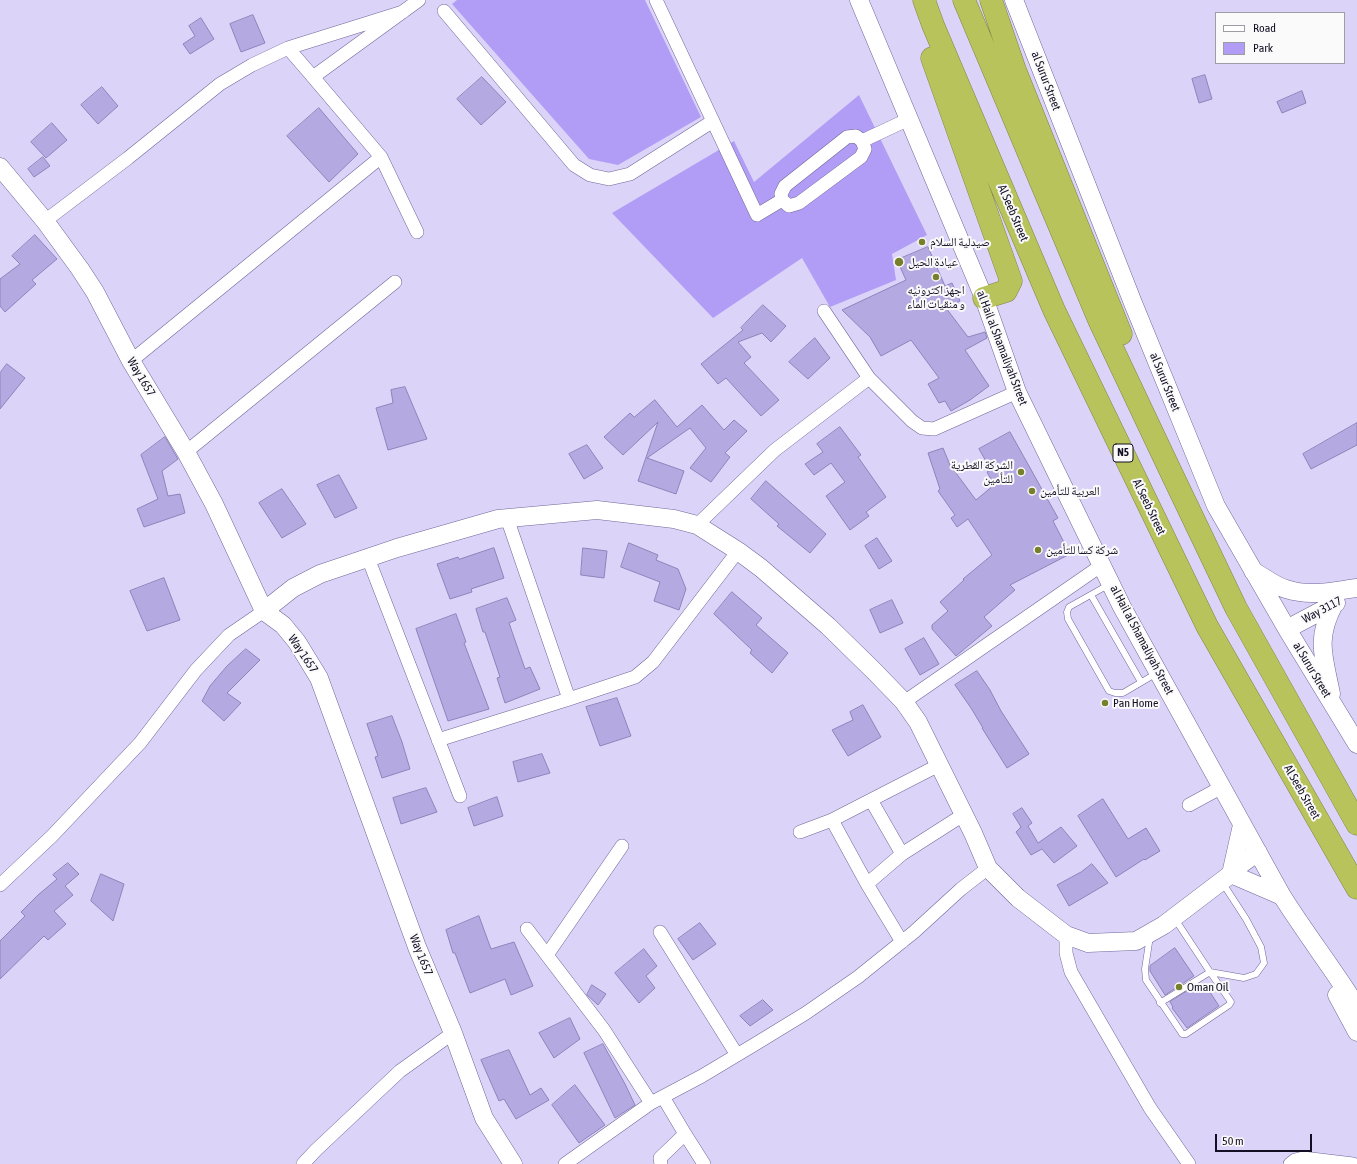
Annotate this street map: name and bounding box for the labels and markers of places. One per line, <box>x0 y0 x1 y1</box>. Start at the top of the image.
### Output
place label: صيدلية السلام <box>930 235 990 249</box>
marker: صيدلية السلام <box>917 237 927 247</box>
place label: عيادة الحيل <box>908 255 958 269</box>
marker: عيادة الحيل <box>893 256 905 268</box>
marker: اجهز اكترونيه و منقيات الماء <box>931 272 941 282</box>
place label: اجهز اكترونيه و منقيات الماء <box>907 283 965 311</box>
place label: الشركة القطرية للتأمين <box>951 458 1013 486</box>
marker: الشركة القطرية للتأمين <box>1016 467 1026 477</box>
place label: العربية للتأمين <box>1040 484 1100 498</box>
marker: العربية للتأمين <box>1027 486 1037 496</box>
place label: شركة كسا للتأمين <box>1046 543 1118 557</box>
marker: شركة كسا للتأمين <box>1033 545 1043 555</box>
place label: Pan Home <box>1113 696 1158 710</box>
marker: Pan Home <box>1100 698 1110 708</box>
place label: Oman Oil <box>1187 980 1229 994</box>
marker: Oman Oil <box>1174 982 1184 992</box>

